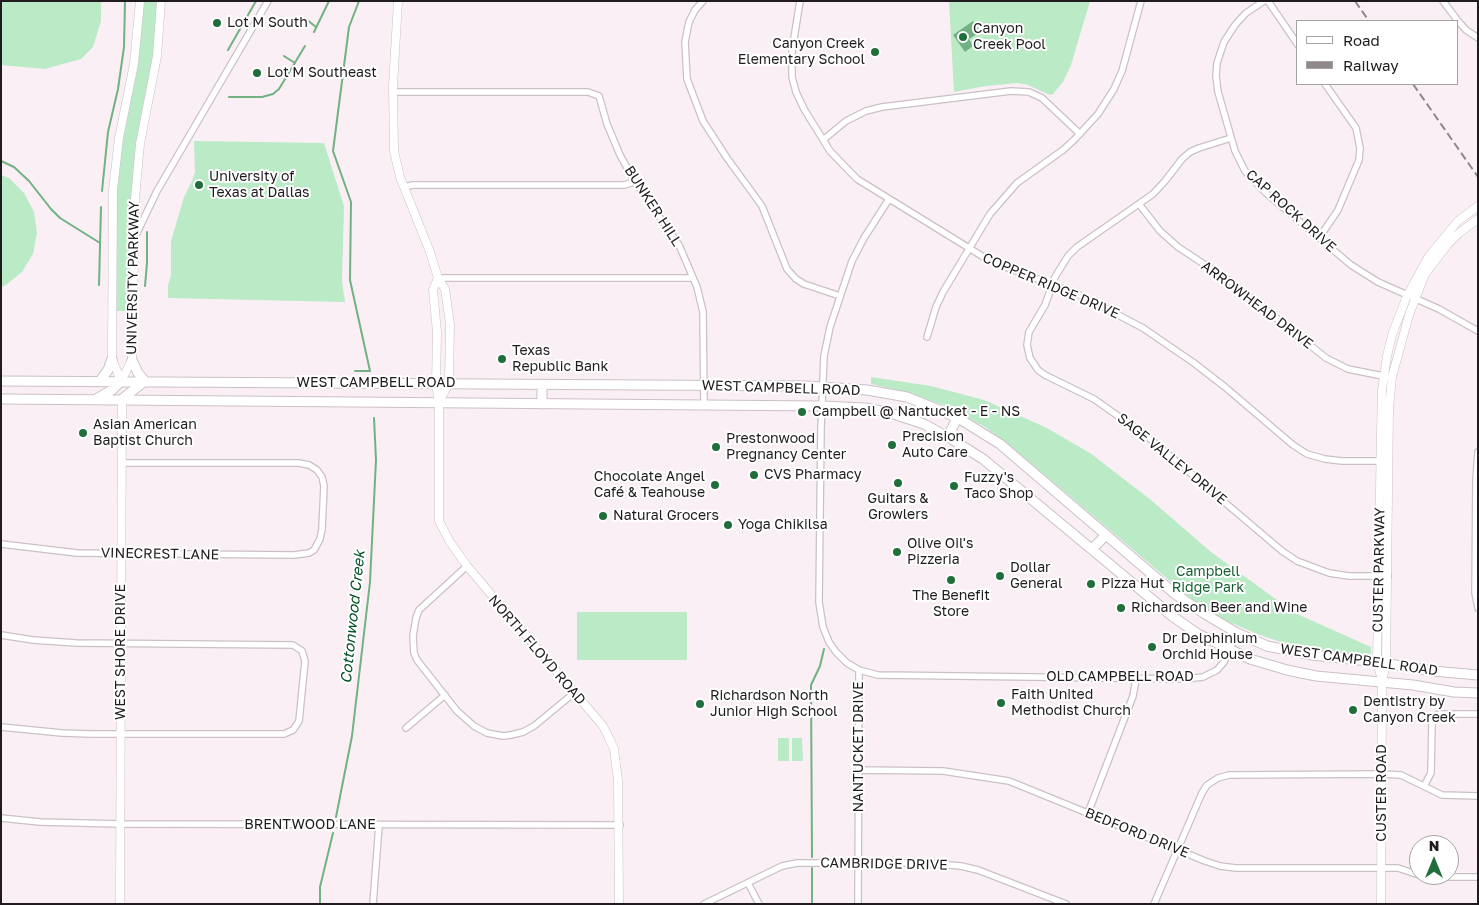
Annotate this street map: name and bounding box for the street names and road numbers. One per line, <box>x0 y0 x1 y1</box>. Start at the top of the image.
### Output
street label: BUNKER HILL <box>621 163 685 249</box>
street label: CAP ROCK DRIVE <box>1242 166 1340 256</box>
street label: UNIVERSITY PARKWAY <box>123 201 143 355</box>
street label: COPPER RIDGE DRIVE <box>980 250 1122 322</box>
street label: ARROWHEAD DRIVE <box>1198 257 1316 353</box>
street label: WEST CAMPBELL ROAD <box>297 375 455 391</box>
street label: WEST CAMPBELL ROAD <box>701 377 861 399</box>
street label: SAGE VALLEY DRIVE <box>1114 410 1230 508</box>
street label: CUSTER PARKWAY <box>1370 507 1388 633</box>
street label: VINECREST LANE <box>101 545 219 563</box>
street label: WEST SHORE DRIVE <box>113 584 129 720</box>
street label: NORTH FLOYD ROAD <box>485 592 589 708</box>
street label: WEST CAMPBELL ROAD <box>1279 641 1439 679</box>
street label: OLD CAMPBELL ROAD <box>1046 669 1194 685</box>
street label: NANTUCKET DRIVE <box>851 681 867 813</box>
street label: CUSTER ROAD <box>1374 744 1390 842</box>
street label: BEDFORD DRIVE <box>1082 804 1192 862</box>
street label: BRENTWOOD LANE <box>244 817 376 833</box>
street label: CAMBRIDGE DRIVE <box>820 854 948 874</box>

